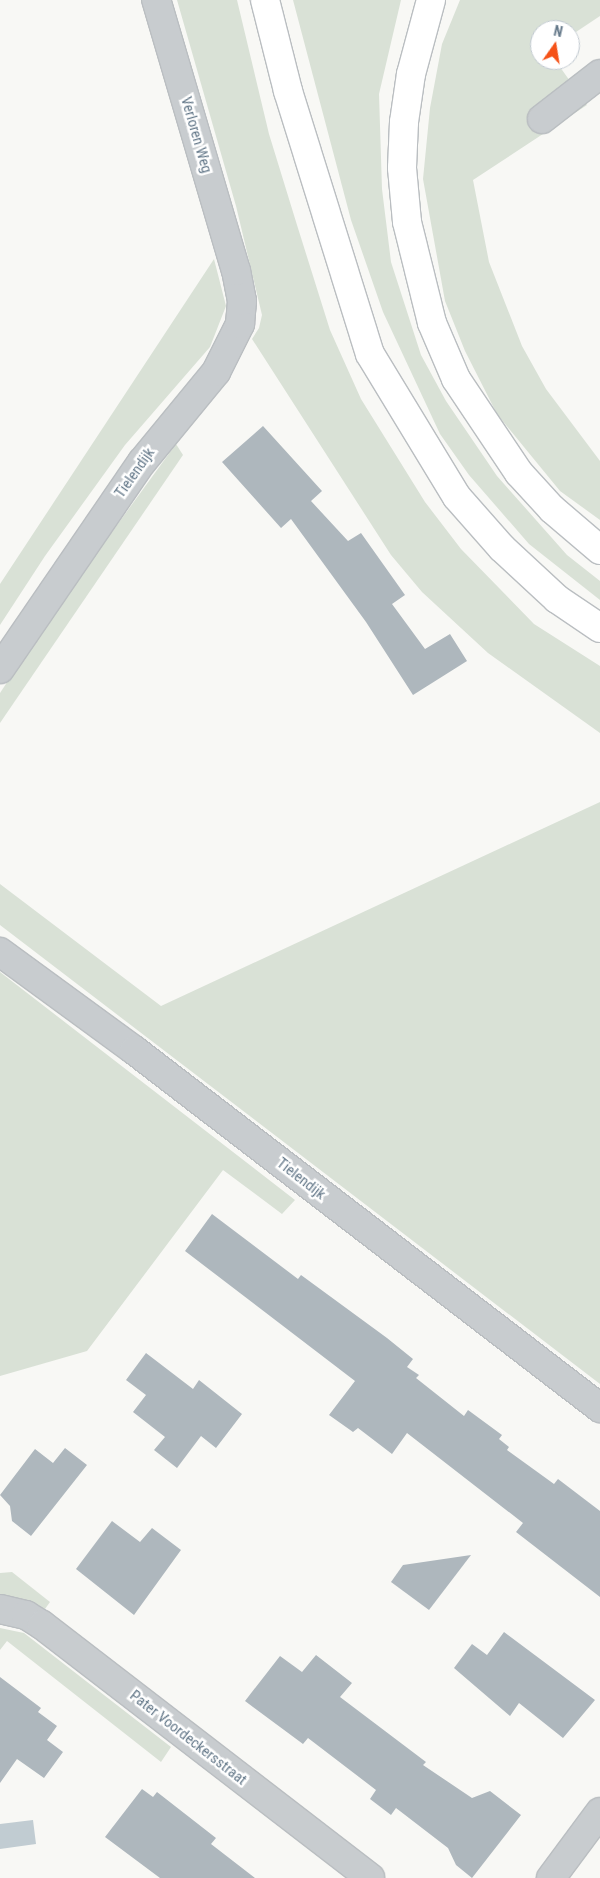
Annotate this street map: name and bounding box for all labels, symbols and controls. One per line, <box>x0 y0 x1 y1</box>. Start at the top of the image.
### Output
north arrow <box>530 20 580 70</box>
text: N <box>552 23 564 40</box>
street label: Verloren Weg <box>177 95 215 175</box>
street label: Tielendijk <box>111 444 159 502</box>
street label: Tielendijk <box>273 1154 329 1204</box>
street label: Pater Voordeckersstraat <box>126 1687 250 1789</box>

